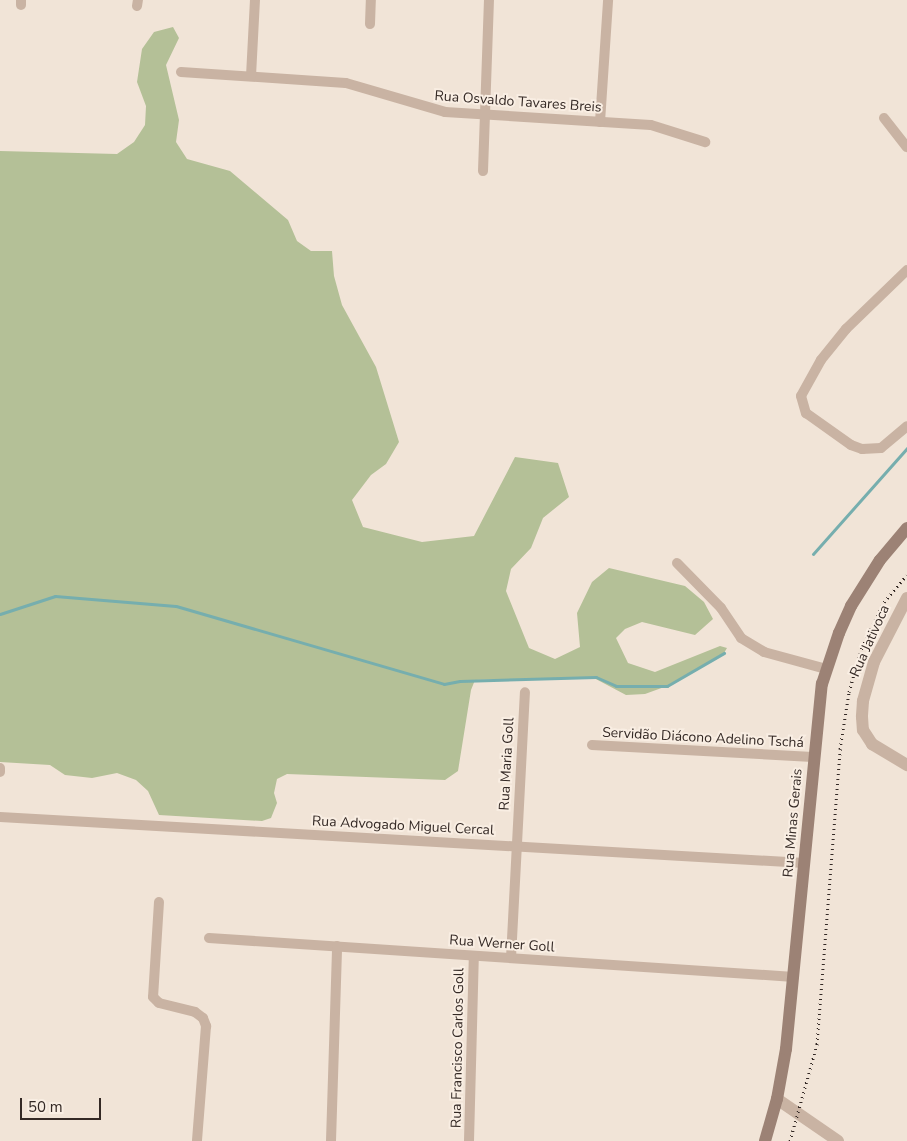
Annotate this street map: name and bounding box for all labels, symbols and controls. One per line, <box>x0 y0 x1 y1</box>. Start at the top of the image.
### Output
street label: Rua Osvaldo Tavares Breis <box>434 88 602 116</box>
street label: Rua Jativoca <box>847 602 893 680</box>
street label: Rua Maria Goll <box>496 717 518 811</box>
street label: Servidão Diácono Adelino Tschá <box>602 724 804 752</box>
street label: Rua Minas Gerais <box>780 768 806 878</box>
street label: Rua Advogado Miguel Cercal <box>312 813 494 839</box>
street label: Rua Werner Goll <box>449 932 555 956</box>
street label: Rua Francisco Carlos Goll <box>448 968 468 1128</box>
scale bar <box>22 1088 104 1120</box>
text: 50 m <box>28 1097 63 1117</box>

